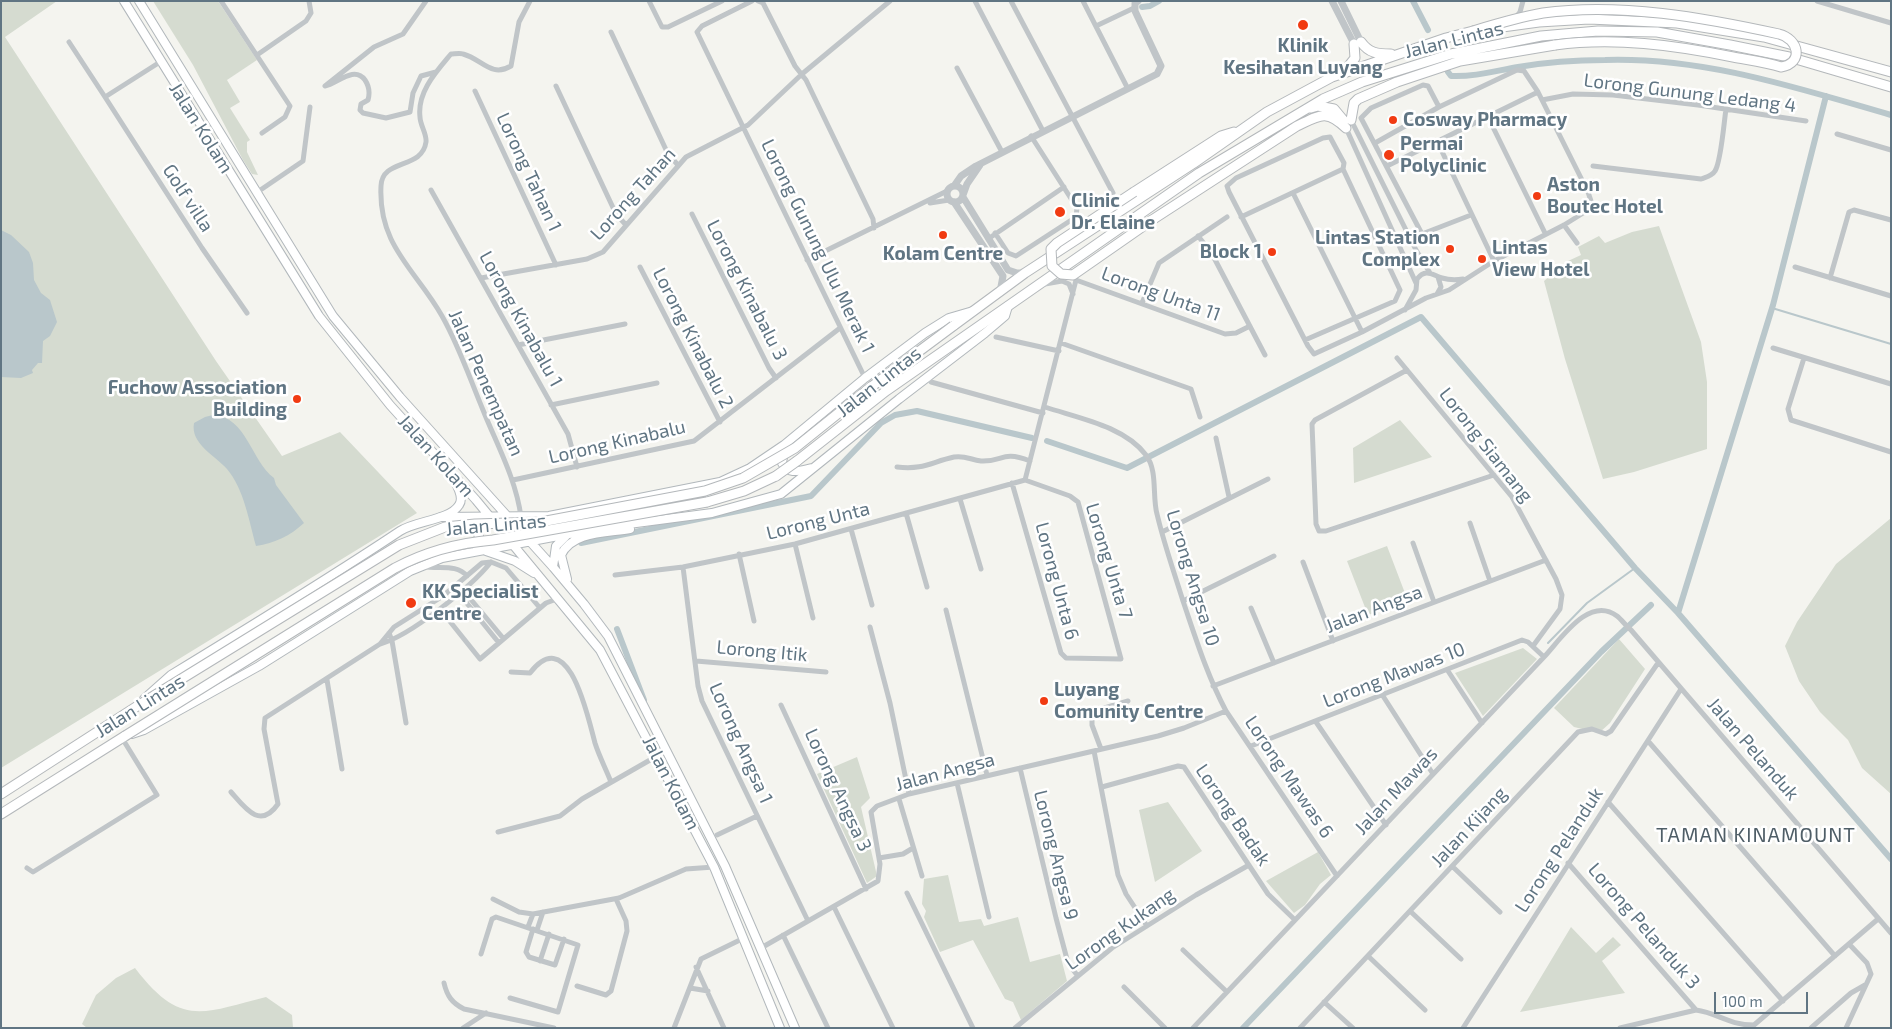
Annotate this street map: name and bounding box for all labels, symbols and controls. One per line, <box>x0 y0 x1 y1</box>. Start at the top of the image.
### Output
street label: Jalan Lintas <box>1402 17 1506 63</box>
marker: Klinik Kesihatan Luyang <box>1296 18 1310 32</box>
place label: Klinik Kesihatan Luyang <box>1223 35 1383 79</box>
street label: Lorong Gunung Ledang 4 <box>1582 69 1798 117</box>
street label: Jalan Kolam <box>164 78 238 178</box>
street label: Lorong Tahan 1 <box>492 109 566 235</box>
place label: Cosway Pharmacy <box>1403 109 1567 131</box>
marker: Cosway Pharmacy <box>1387 114 1399 126</box>
place label: Permai Polyclinic <box>1400 133 1487 177</box>
street label: Lorong Gunung Ulu Merak 1 <box>756 135 880 357</box>
street label: Lorong Tahan <box>585 143 681 245</box>
marker: Permai Polyclinic <box>1382 148 1396 162</box>
street label: Golf villa <box>158 160 218 236</box>
place label: Aston Boutec Hotel <box>1547 174 1663 218</box>
place label: Clinic Dr. Elaine <box>1071 190 1155 234</box>
marker: Aston Boutec Hotel <box>1531 190 1543 202</box>
marker: Clinic Dr. Elaine <box>1053 205 1067 219</box>
street label: Lorong Kinabalu 3 <box>702 216 792 364</box>
place label: Lintas Station Complex <box>1315 227 1440 271</box>
marker: Kolam Centre <box>937 229 949 241</box>
place label: Lintas View Hotel <box>1492 237 1589 281</box>
place label: Block 1 <box>1200 241 1262 263</box>
place label: Kolam Centre <box>883 243 1003 265</box>
marker: Lintas Station Complex <box>1444 243 1456 255</box>
marker: Block 1 <box>1266 246 1278 258</box>
street label: Lorong Kinabalu 1 <box>474 247 568 391</box>
marker: Lintas View Hotel <box>1476 253 1488 265</box>
street label: Lorong Unta 11 <box>1098 262 1224 326</box>
street label: Lorong Kinabalu 2 <box>648 264 738 412</box>
street label: Jalan Penempatan <box>444 306 528 460</box>
street label: Jalan Lintas <box>832 342 926 422</box>
place label: Fuchow Association Building <box>108 377 287 421</box>
street label: Lorong Siamang <box>1434 383 1538 507</box>
marker: Fuchow Association Building <box>291 393 303 405</box>
street label: Jalan Kolam <box>393 410 479 502</box>
street label: Lorong Kinabalu <box>546 415 688 469</box>
street label: Lorong Unta <box>764 497 872 545</box>
street label: Lorong Unta 7 <box>1081 500 1137 622</box>
street label: Lorong Angsa 10 <box>1161 507 1225 649</box>
street label: Jalan Lintas <box>445 509 547 541</box>
street label: Lorong Unta 6 <box>1030 520 1084 642</box>
street label: Jalan Angsa <box>1322 580 1426 638</box>
place label: KK Specialist Centre <box>422 581 539 625</box>
marker: KK Specialist Centre <box>404 596 418 610</box>
street label: Lorong Itik <box>716 636 808 666</box>
street label: Lorong Mawas 10 <box>1320 637 1468 713</box>
street label: Jalan Lintas <box>91 670 189 742</box>
street label: Lorong Angsa 1 <box>704 679 778 807</box>
place label: Luyang Comunity Centre <box>1054 679 1203 723</box>
street label: Jalan Pelanduk <box>1702 693 1804 805</box>
marker: Luyang Comunity Centre <box>1038 695 1050 707</box>
street label: Lorong Mawas 6 <box>1240 712 1338 842</box>
street label: Lorong Angsa 3 <box>800 725 876 855</box>
street label: Jalan Kolam <box>638 732 704 834</box>
street label: Jalan Mawas <box>1350 743 1442 839</box>
street label: Jalan Angsa <box>893 748 997 796</box>
street label: Lorong Badak <box>1191 760 1275 870</box>
street label: Jalan Kijang <box>1426 782 1512 872</box>
street label: Lorong Pelanduk <box>1510 783 1608 917</box>
street label: Lorong Angsa 9 <box>1029 788 1083 922</box>
district label: TAMAN KINAMOUNT <box>1654 823 1858 847</box>
street label: Lorong Pelanduk 3 <box>1583 858 1705 994</box>
street label: Lorong Kukang <box>1061 883 1179 975</box>
scale bar <box>1717 982 1811 1014</box>
text: 100 m <box>1722 992 1763 1010</box>

